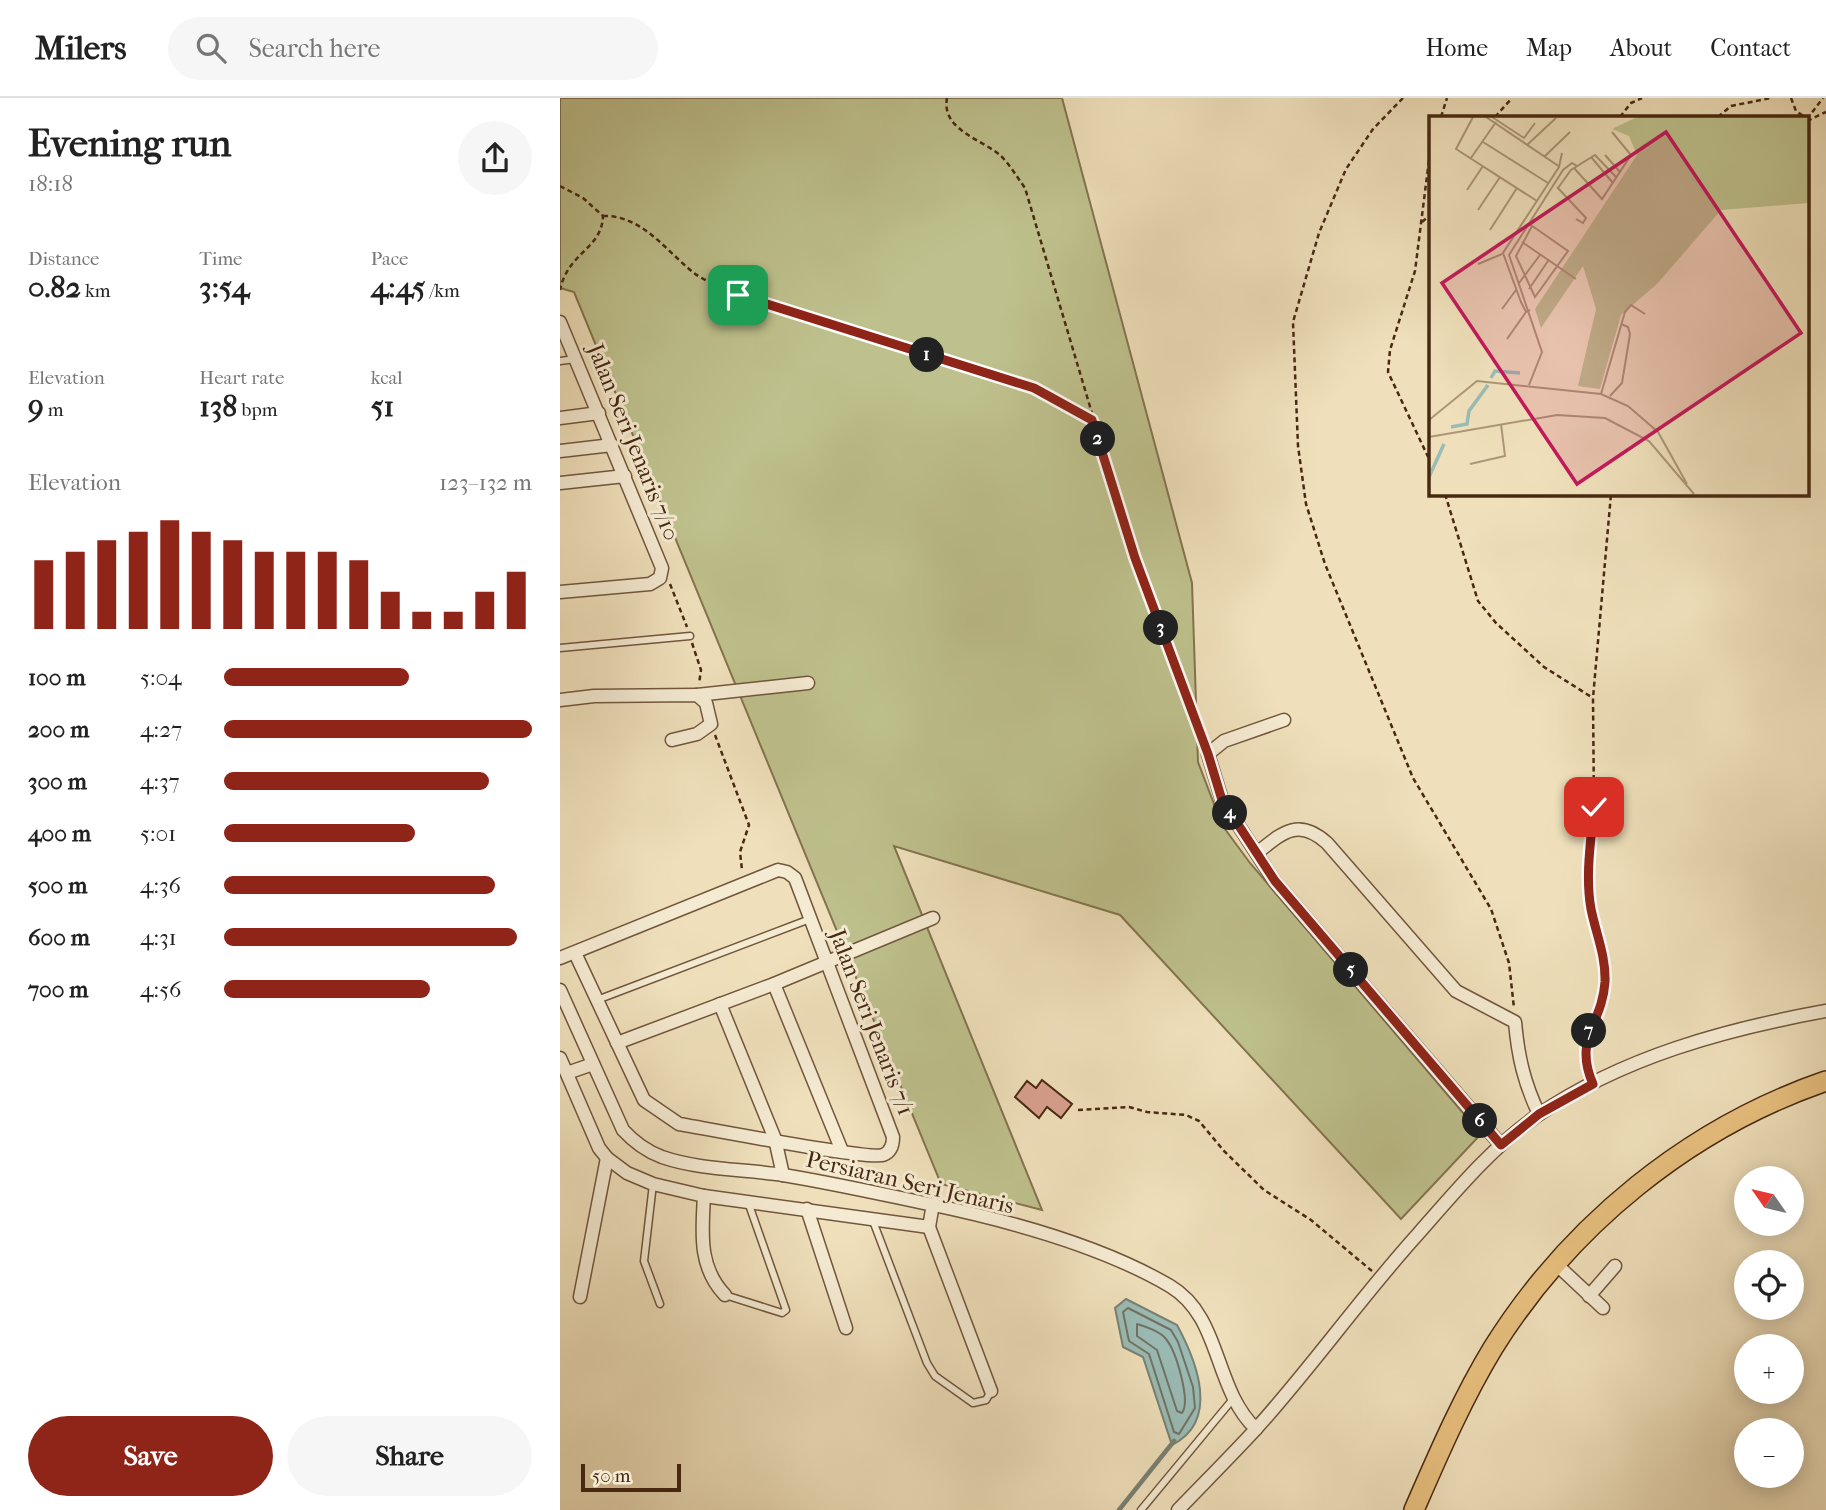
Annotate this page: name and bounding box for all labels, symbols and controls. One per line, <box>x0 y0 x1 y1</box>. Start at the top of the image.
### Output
search box <box>168 17 658 80</box>
text: Milers <box>35 29 126 68</box>
icon: search <box>192 29 230 67</box>
text: Search here <box>248 33 380 64</box>
text: Home <box>1426 34 1488 62</box>
text: Map <box>1526 34 1572 62</box>
text: About <box>1610 34 1672 62</box>
text: Contact <box>1710 34 1791 62</box>
inset map <box>1429 116 1808 495</box>
text: Evening run <box>28 121 231 166</box>
button: share <box>458 121 532 195</box>
text: 18:18 <box>28 170 73 197</box>
text: Distance <box>28 248 99 270</box>
text: Time <box>199 248 243 270</box>
text: Pace <box>371 248 409 270</box>
pin <box>708 265 768 325</box>
text: 0.82 <box>28 270 81 305</box>
text: 3:54 <box>199 270 250 305</box>
text: 4:45 <box>371 270 426 305</box>
icon: arrive <box>719 276 757 314</box>
text: km <box>81 280 111 302</box>
text: /km <box>426 280 460 302</box>
street label: Jalan Seri Jenaris 7/10 <box>581 338 685 544</box>
pin: 1 <box>910 338 944 372</box>
text: 1 <box>923 343 930 365</box>
text: Elevation <box>28 367 105 389</box>
text: Heart rate <box>199 367 284 389</box>
text: kcal <box>371 367 403 389</box>
text: 9 <box>28 389 44 424</box>
text: 138 <box>199 389 237 424</box>
text: 51 <box>371 389 394 424</box>
text: m <box>44 399 64 421</box>
text: bpm <box>237 399 277 421</box>
pin: 2 <box>1080 422 1116 456</box>
text: 2 <box>1093 427 1102 449</box>
text: Elevation <box>28 469 121 496</box>
text: 123–132 m <box>439 469 532 496</box>
pin: 3 <box>1144 610 1178 646</box>
text: 3 <box>1157 616 1164 638</box>
text: 100 m <box>28 664 86 691</box>
text: 5:04 <box>140 664 182 691</box>
text: 200 m <box>28 716 89 743</box>
text: 4:27 <box>140 716 182 743</box>
text: 300 m <box>28 768 87 795</box>
text: 4:37 <box>140 768 180 795</box>
pin <box>1564 777 1624 837</box>
icon: check <box>1575 788 1613 826</box>
pin: 4 <box>1212 796 1248 830</box>
text: 4 <box>1224 801 1235 823</box>
text: 400 m <box>28 820 91 847</box>
text: 5:01 <box>140 820 176 847</box>
text: 500 m <box>28 872 87 899</box>
text: 4:36 <box>140 872 181 899</box>
text: 600 m <box>28 924 90 951</box>
text: 4:31 <box>140 924 177 951</box>
street label: Jalan Seri Jenaris 7/1 <box>823 924 919 1119</box>
pin: 5 <box>1334 952 1368 988</box>
text: 5 <box>1346 958 1355 980</box>
text: 700 m <box>28 976 88 1003</box>
text: 4:56 <box>140 976 182 1003</box>
pin: 7 <box>1572 1014 1606 1048</box>
text: 7 <box>1584 1019 1593 1041</box>
pin: 6 <box>1462 1104 1497 1138</box>
text: 6 <box>1474 1109 1485 1131</box>
street label: Persiaran Seri Jenaris <box>803 1145 1016 1220</box>
north arrow <box>1734 1166 1804 1236</box>
map controls <box>1734 1166 1804 1488</box>
button: locate <box>1734 1250 1804 1320</box>
button: + <box>1734 1334 1804 1404</box>
button: Save <box>28 1416 273 1496</box>
button: Share <box>287 1416 532 1496</box>
button: − <box>1734 1418 1804 1488</box>
scale bar <box>581 1461 681 1493</box>
text: 50 m <box>592 1465 631 1487</box>

